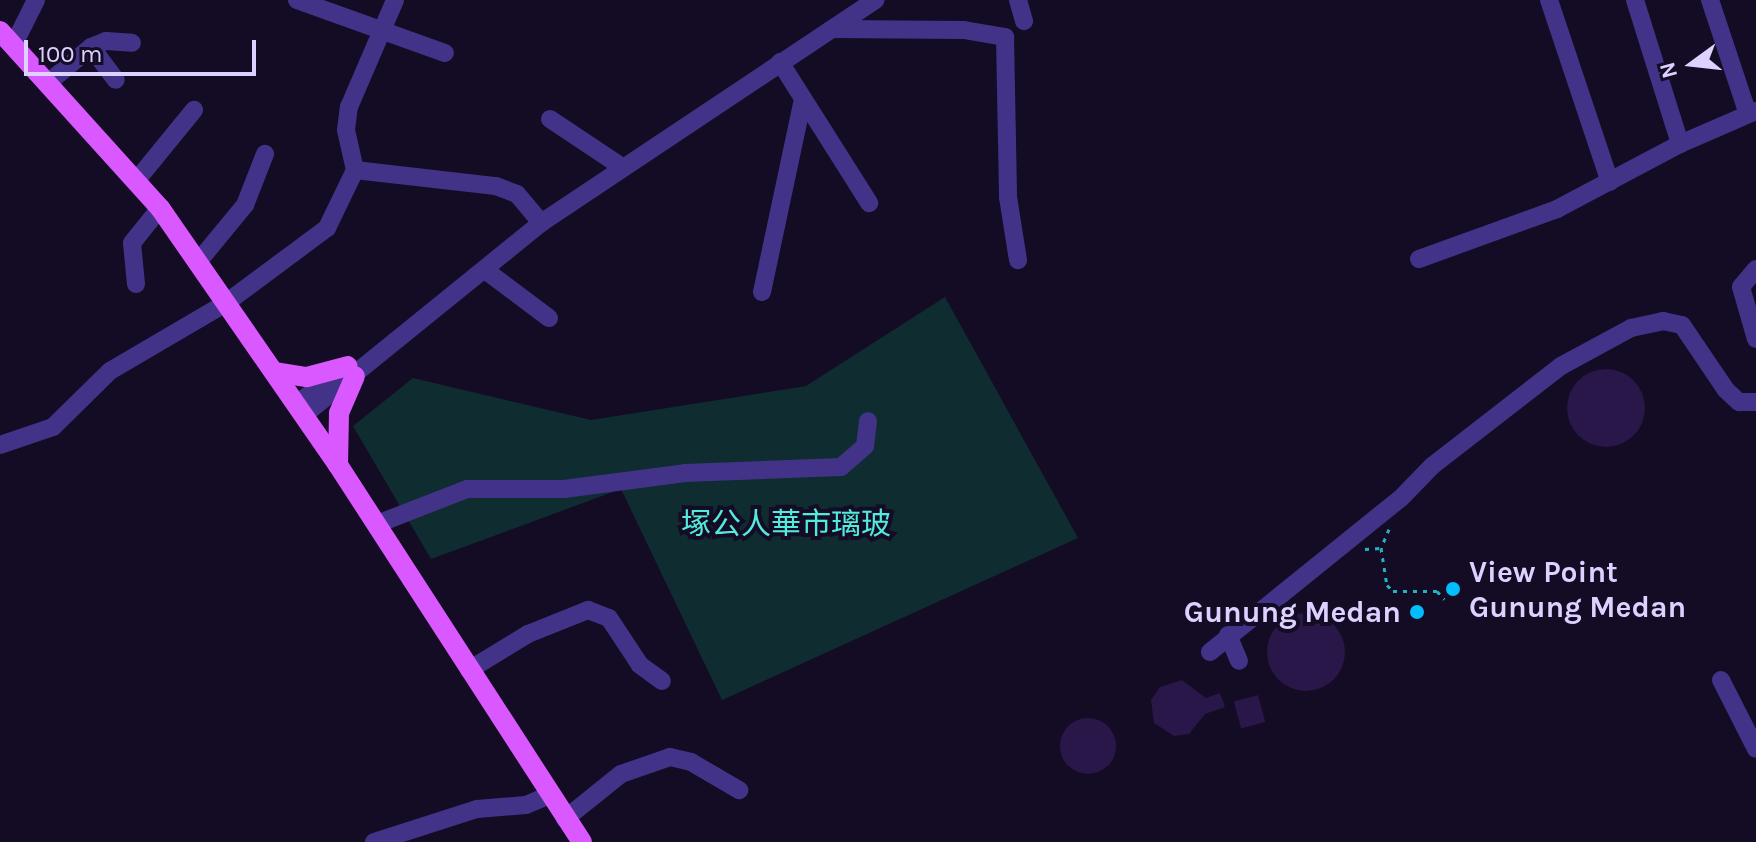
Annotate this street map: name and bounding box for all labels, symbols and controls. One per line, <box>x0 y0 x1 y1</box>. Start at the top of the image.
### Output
scale bar <box>28 24 260 74</box>
north arrow <box>1652 24 1732 104</box>
text: 100 m <box>38 40 103 68</box>
text: N <box>1654 59 1683 81</box>
park label: 塚公人華市璃玻 <box>681 506 891 542</box>
place label: View Point Gunung Medan <box>1469 554 1686 624</box>
marker: View Point Gunung Medan <box>1444 580 1462 598</box>
place label: Gunung Medan <box>1184 594 1401 630</box>
marker: Gunung Medan <box>1408 603 1426 621</box>

